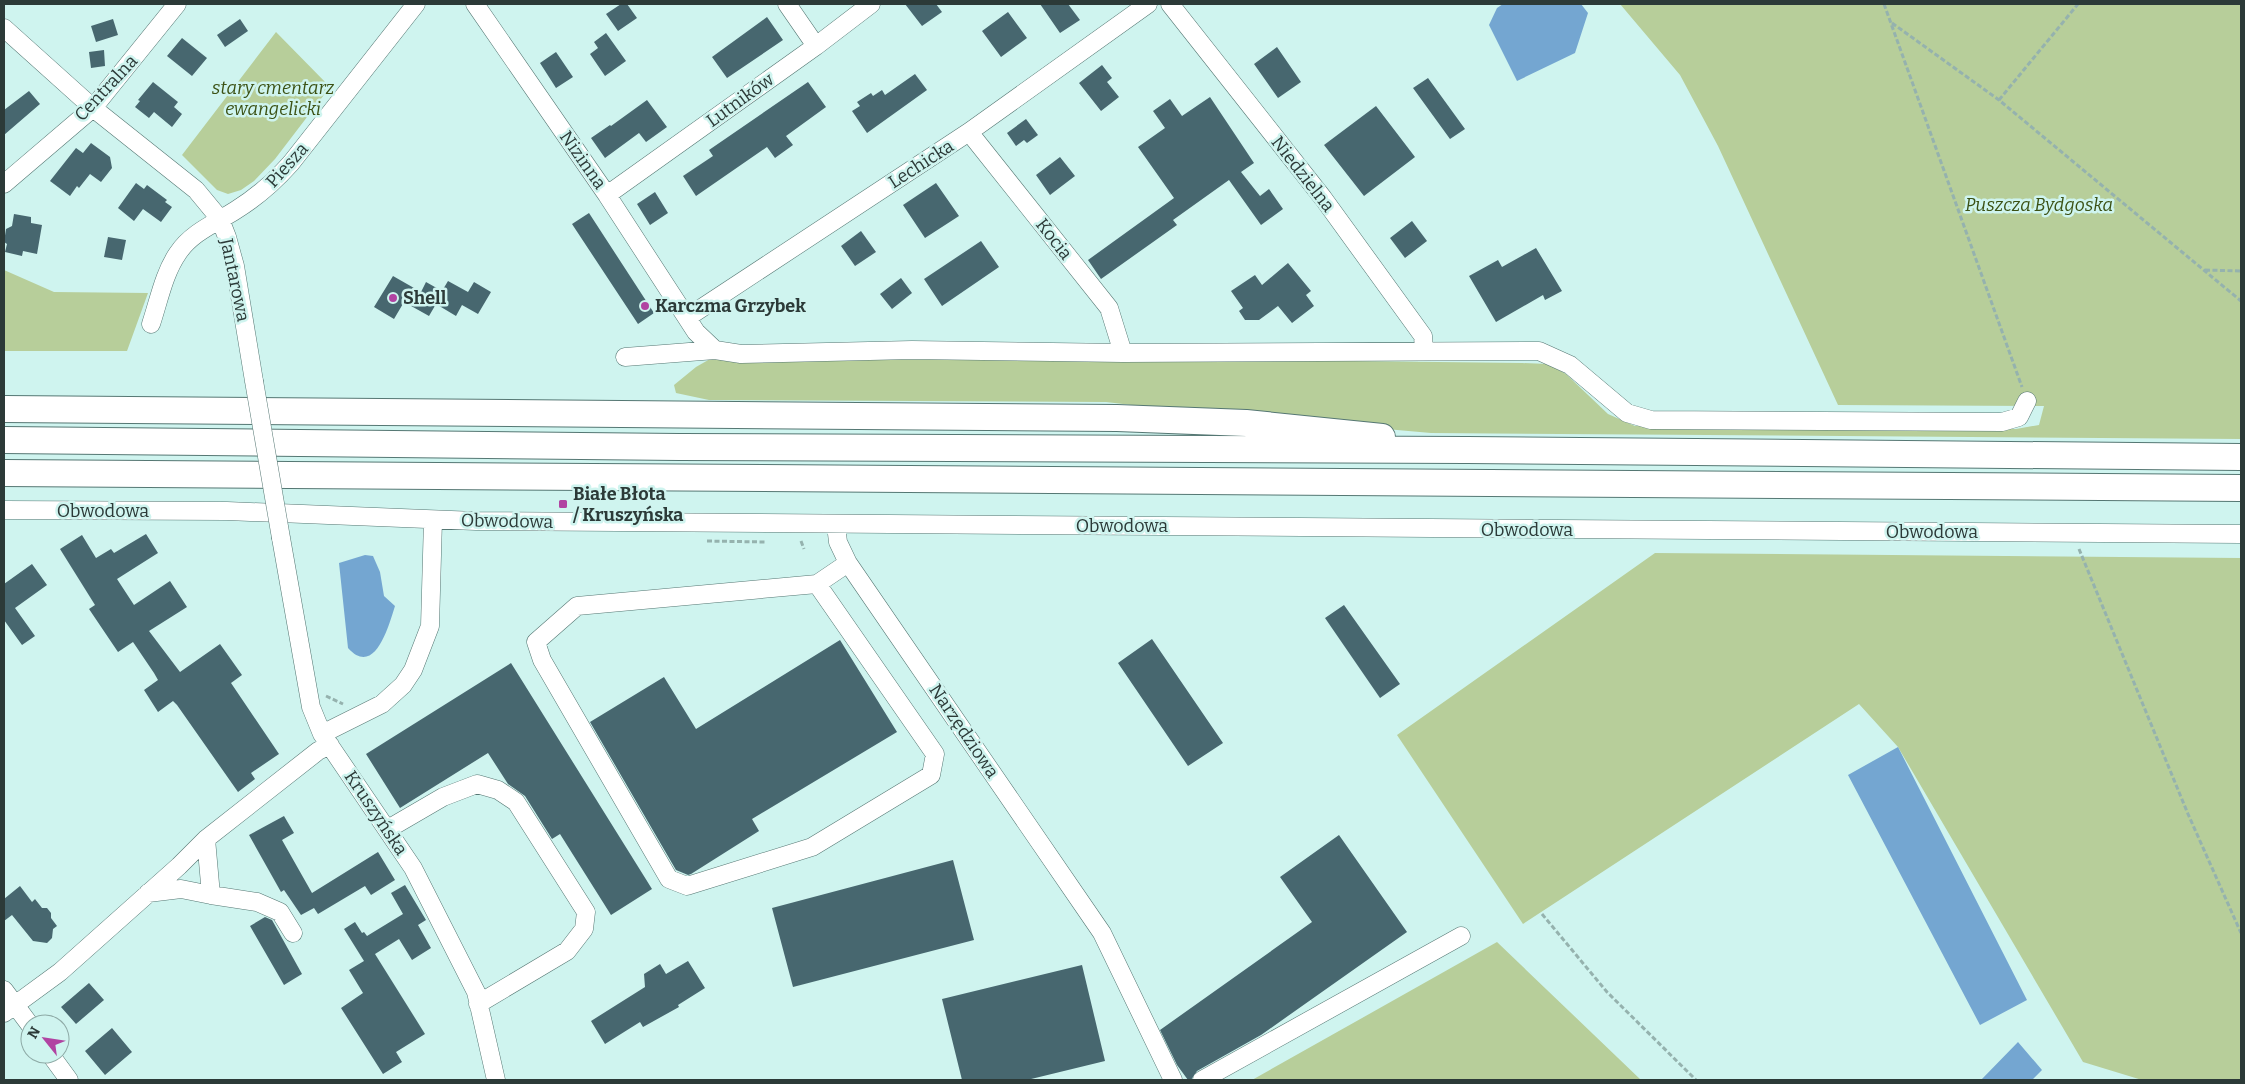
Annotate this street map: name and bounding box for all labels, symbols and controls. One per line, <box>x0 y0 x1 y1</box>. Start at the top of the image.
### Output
street label: Centralna <box>70 50 142 126</box>
street label: Lutników <box>702 68 779 132</box>
park label: stary cmentarz ewangelicki <box>212 77 335 120</box>
street label: Nizinna <box>555 127 611 194</box>
street label: Niedzielna <box>1266 132 1340 217</box>
street label: Lechicka <box>884 135 958 193</box>
street label: Piesza <box>261 138 313 192</box>
park label: Puszcza Bydgoska <box>1965 194 2113 216</box>
street label: Kocia <box>1031 214 1077 264</box>
street label: Jantarowa <box>215 235 255 324</box>
place label: Shell <box>403 287 447 309</box>
marker: Shell <box>387 292 399 304</box>
place label: Karczma Grzybek <box>655 295 806 317</box>
marker: Karczma Grzybek <box>639 300 651 312</box>
place label: Białe Błota / Kruszyńska <box>572 483 683 526</box>
marker: Białe Błota / Kruszyńska <box>557 498 569 510</box>
street label: Obwodowa <box>57 500 149 522</box>
street label: Obwodowa <box>461 509 554 533</box>
street label: Obwodowa <box>1076 515 1168 537</box>
street label: Obwodowa <box>1481 519 1573 541</box>
street label: Obwodowa <box>1886 521 1978 543</box>
street label: Narzędziowa <box>924 680 1004 782</box>
street label: Kruszyńska <box>340 766 412 860</box>
north arrow <box>20 1014 70 1064</box>
text: N <box>24 1024 44 1042</box>

